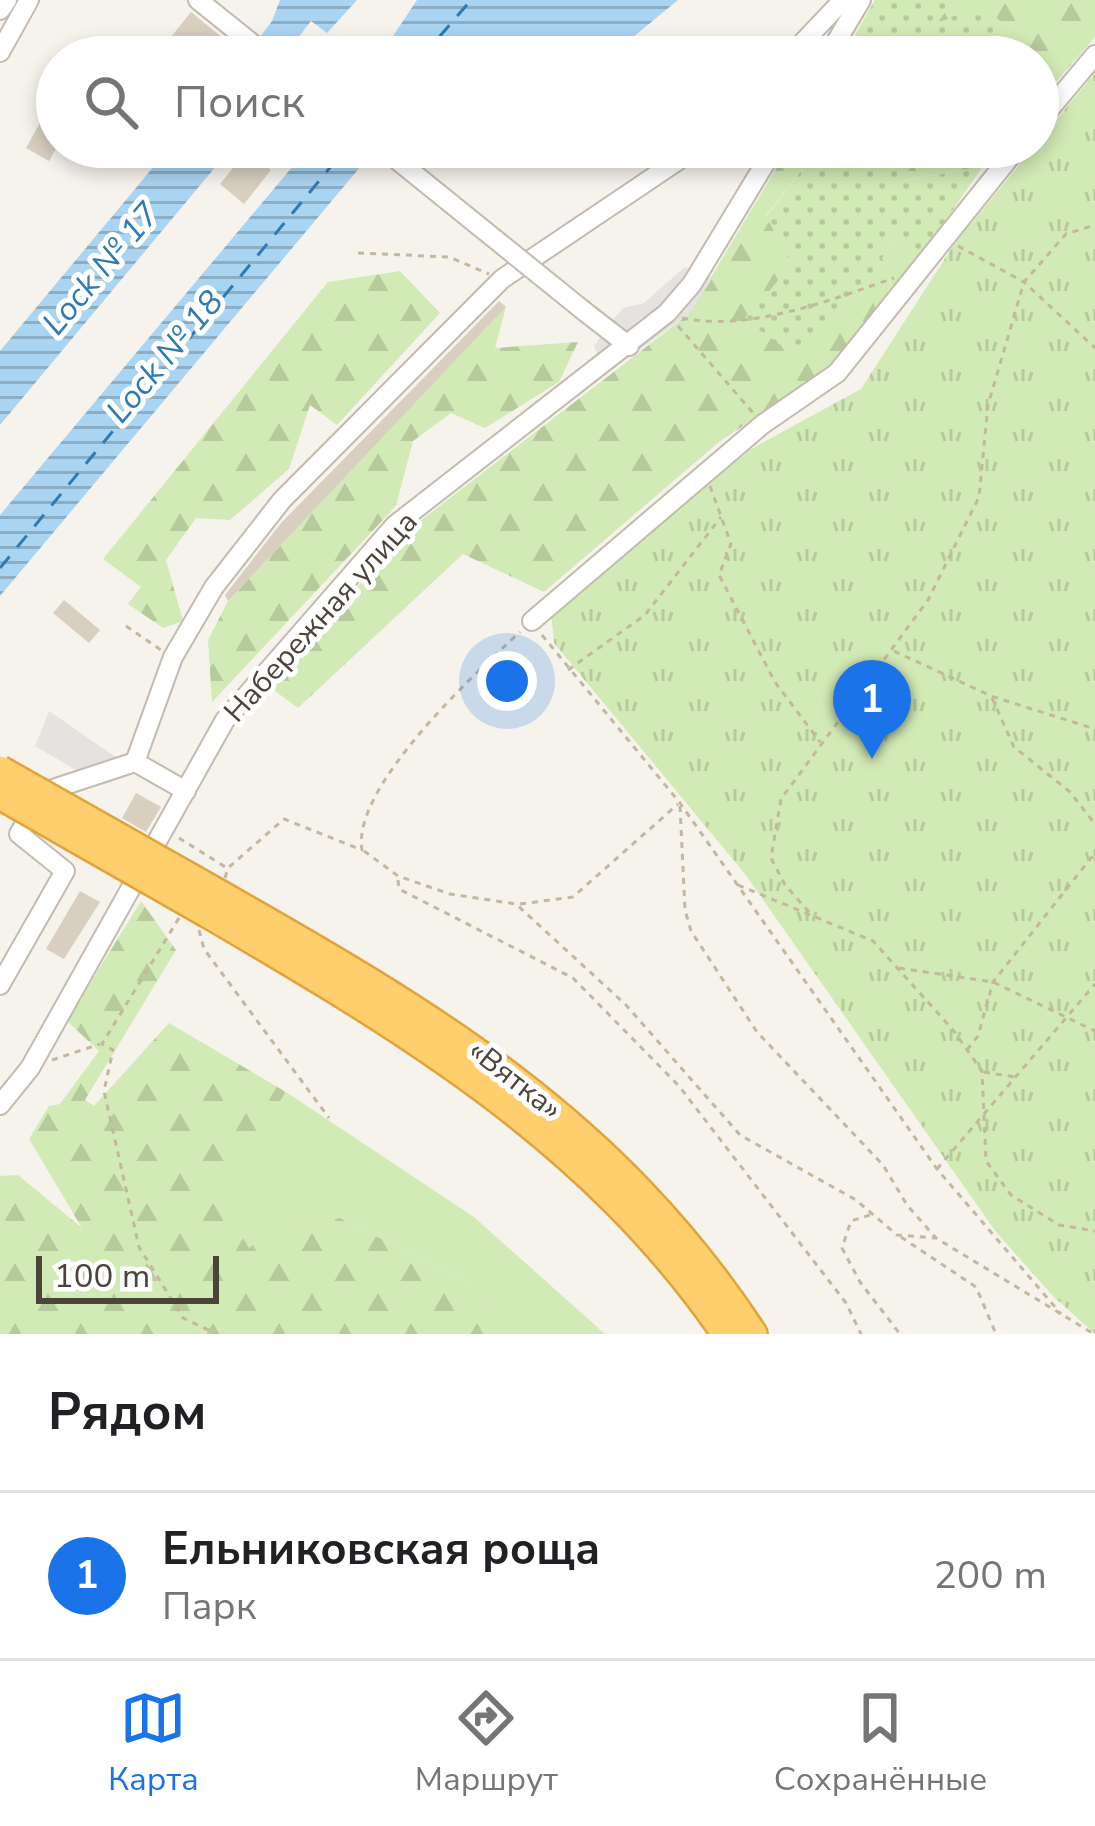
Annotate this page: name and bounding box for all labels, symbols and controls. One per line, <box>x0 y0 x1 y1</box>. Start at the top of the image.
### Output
search box <box>36 36 1059 168</box>
icon: search <box>78 69 144 135</box>
text: Поиск <box>174 72 305 133</box>
water label: Lock № 17 <box>32 193 170 345</box>
water label: Lock № 18 <box>96 281 234 433</box>
street label: Набережная улица <box>215 503 427 731</box>
your location <box>477 651 537 711</box>
pin: 1 <box>833 660 911 759</box>
street label: «Вятка» <box>460 1031 570 1129</box>
scale bar <box>36 1250 219 1303</box>
text: 100 m <box>54 1254 150 1299</box>
text: Рядом <box>48 1377 206 1447</box>
text: Ельниковская роща <box>162 1519 600 1580</box>
text: 1 <box>75 1549 99 1602</box>
text: 200 m <box>933 1549 1047 1602</box>
text: Парк <box>162 1580 256 1633</box>
tab: Карта <box>108 1685 199 1802</box>
tab: Маршрут <box>415 1685 558 1802</box>
tab: Сохранённые <box>774 1685 987 1802</box>

